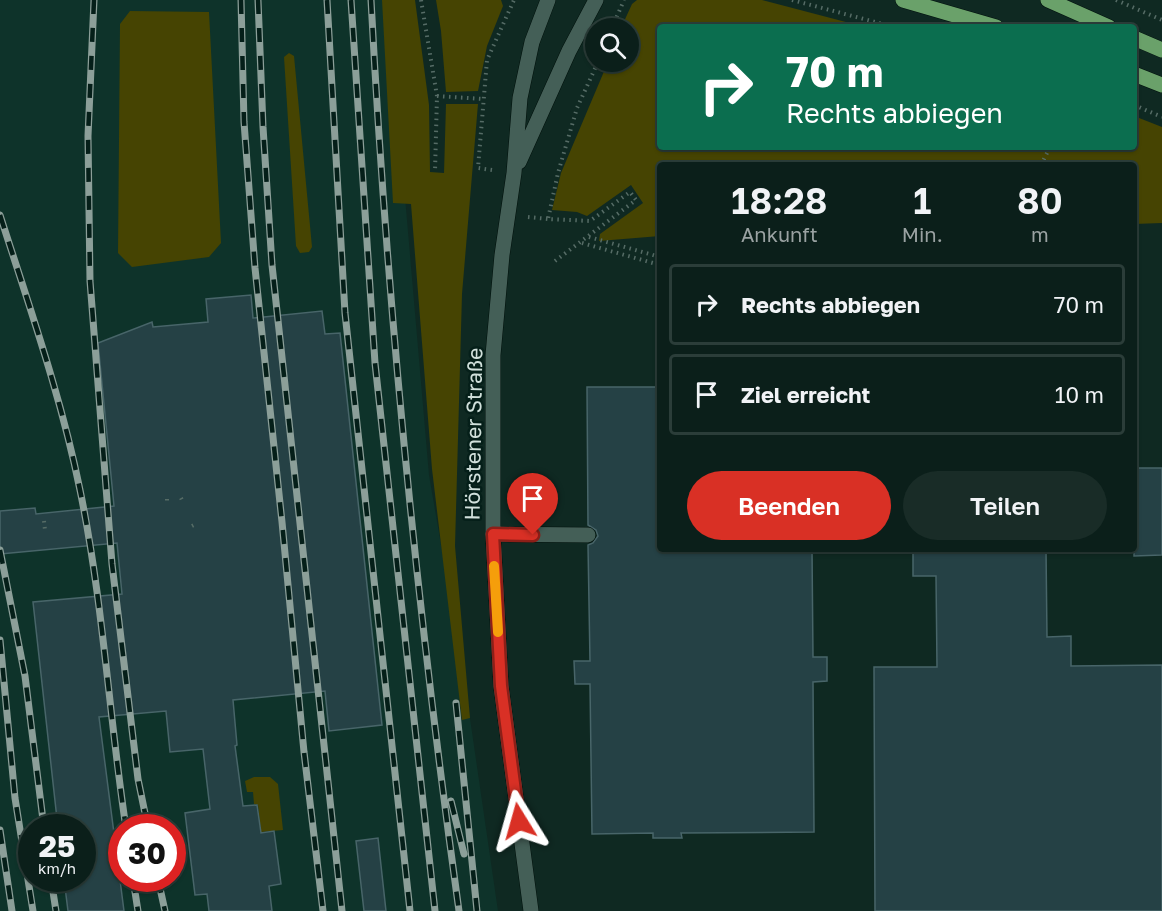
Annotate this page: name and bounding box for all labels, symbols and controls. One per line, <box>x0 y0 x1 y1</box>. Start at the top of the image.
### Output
map controls <box>585 18 639 72</box>
button: search <box>585 18 639 72</box>
text: 70 m <box>786 46 883 96</box>
icon: right <box>687 48 765 126</box>
text: Rechts abbiegen <box>786 97 1003 129</box>
text: 18:28 <box>731 179 827 222</box>
text: 1 <box>913 179 931 222</box>
text: 80 <box>1017 179 1063 222</box>
text: Ankunft <box>741 222 818 246</box>
text: Min. <box>902 222 943 246</box>
text: m <box>1031 222 1049 246</box>
icon: right <box>690 288 723 321</box>
text: Rechts abbiegen <box>741 291 920 318</box>
text: 70 m <box>1054 291 1104 318</box>
street label: Hörstener Straße <box>458 347 488 521</box>
icon: arrive <box>690 378 723 411</box>
text: Ziel erreicht <box>741 381 870 408</box>
text: 10 m <box>1055 381 1104 408</box>
button: Beenden <box>687 471 891 540</box>
button: Teilen <box>903 471 1107 540</box>
pin <box>507 473 558 535</box>
icon: arrive <box>516 482 549 515</box>
position arrow <box>487 789 551 853</box>
speed limit sign: 30 <box>108 814 186 892</box>
text: 25 <box>39 828 75 864</box>
text: km/h <box>38 859 76 877</box>

